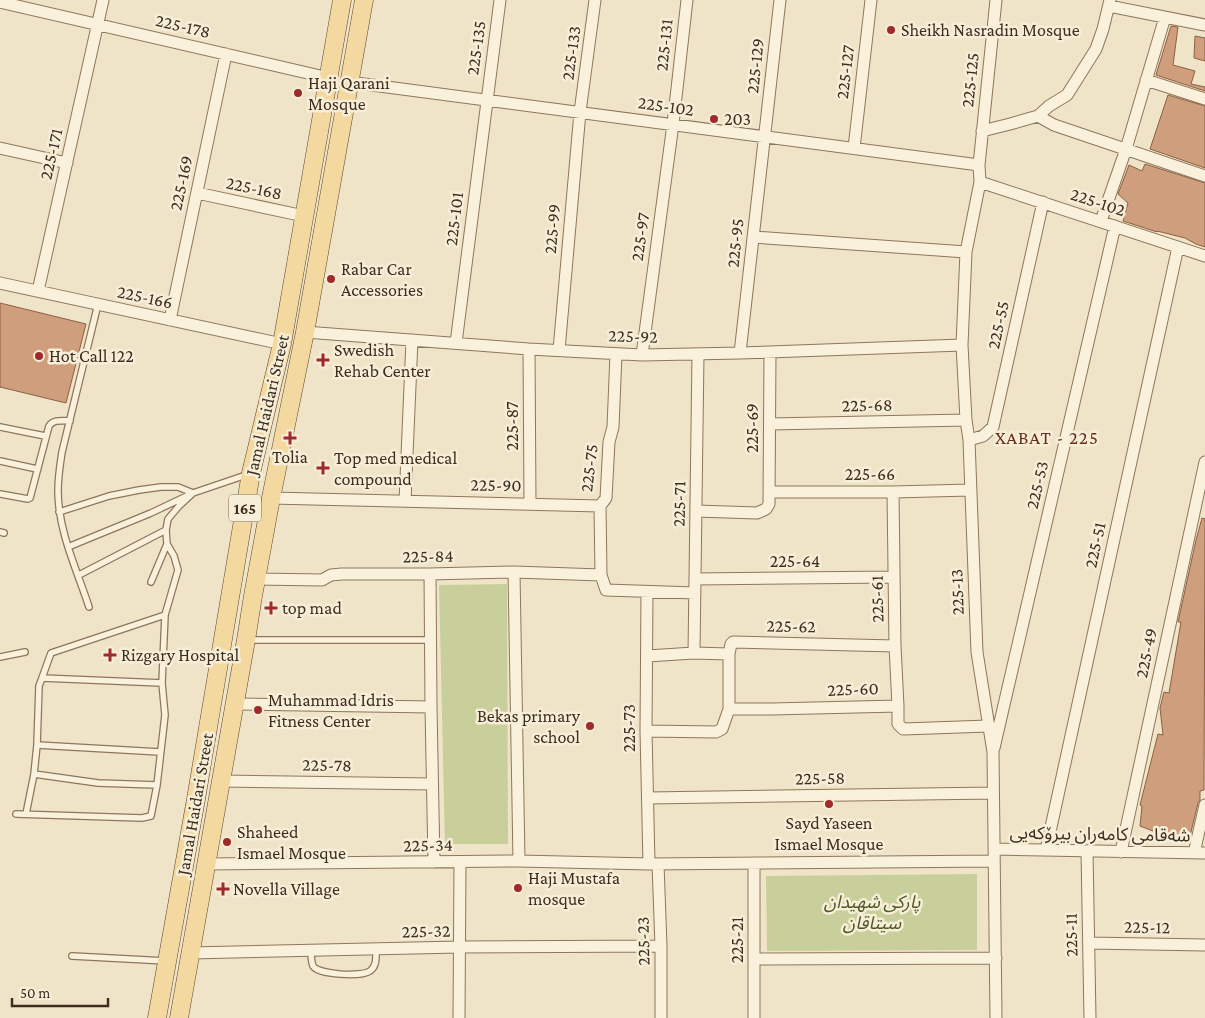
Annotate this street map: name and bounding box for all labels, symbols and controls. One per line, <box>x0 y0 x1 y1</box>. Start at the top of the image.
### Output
street label: 225-178 <box>154 10 212 42</box>
street label: 225-131 <box>651 18 677 72</box>
street label: 225-135 <box>462 19 490 77</box>
place label: Sheikh Nasradin Mosque <box>901 20 1080 40</box>
street label: 225-133 <box>557 24 585 82</box>
marker: Sheikh Nasradin Mosque <box>885 24 897 36</box>
street label: 225-129 <box>742 37 768 95</box>
street label: 225-127 <box>832 44 858 100</box>
street label: 225-125 <box>957 52 983 108</box>
place label: Haji Qarani Mosque <box>308 73 390 114</box>
marker: Haji Qarani Mosque <box>292 87 304 99</box>
street label: 225-102 <box>637 92 695 120</box>
place label: 203 <box>724 109 751 129</box>
marker: 203 <box>708 113 720 125</box>
street label: 225-171 <box>35 126 67 182</box>
street label: 225-169 <box>165 154 197 212</box>
street label: 225-168 <box>224 172 284 204</box>
street label: 225-102 <box>1068 184 1128 220</box>
street label: 225-101 <box>441 191 467 247</box>
street label: 225-99 <box>540 203 564 255</box>
street label: 225-97 <box>627 211 653 263</box>
street label: 225-95 <box>722 217 748 269</box>
place label: Rabar Car Accessories <box>341 259 423 300</box>
marker: Rabar Car Accessories <box>325 273 337 285</box>
street label: 225-166 <box>115 281 175 313</box>
street label: 225-55 <box>983 299 1013 351</box>
street label: 225-92 <box>608 325 658 347</box>
street label: Jamal Haidari Street <box>241 332 293 479</box>
place label: Swedish Rehab Center <box>334 340 431 381</box>
place label: Hot Call 122 <box>49 346 134 366</box>
marker: Hot Call 122 <box>33 350 45 362</box>
marker: Swedish Rehab Center <box>316 353 330 367</box>
street label: 225-68 <box>841 395 893 415</box>
street label: 225-87 <box>502 401 522 451</box>
street label: 225-69 <box>742 403 762 453</box>
district label: XABAT - 225 <box>995 427 1099 448</box>
marker: Tolia <box>284 432 296 444</box>
street label: 225-75 <box>576 443 602 493</box>
place label: Tolia <box>272 447 308 467</box>
place label: Top med medical compound <box>334 448 457 489</box>
street label: 225-53 <box>1022 459 1052 511</box>
marker: Top med medical compound <box>316 461 330 475</box>
street label: 225-66 <box>845 464 895 484</box>
street label: 225-90 <box>470 475 522 495</box>
street label: 225-71 <box>669 481 689 527</box>
road number: 165 <box>229 494 261 522</box>
street label: 225-51 <box>1080 520 1110 570</box>
street label: 225-84 <box>402 546 454 566</box>
street label: 225-64 <box>770 551 820 571</box>
street label: 225-13 <box>946 568 968 616</box>
street label: 225-61 <box>867 575 887 623</box>
place label: top mad <box>282 598 342 618</box>
marker: top mad <box>264 601 278 615</box>
street label: 225-62 <box>766 616 816 636</box>
street label: 225-49 <box>1131 626 1161 680</box>
place label: Rizgary Hospital <box>121 645 240 665</box>
marker: Rizgary Hospital <box>103 648 117 662</box>
street label: 225-60 <box>827 678 879 700</box>
place label: Muhammad Idris Fitness Center <box>268 690 394 731</box>
marker: Muhammad Idris Fitness Center <box>252 704 264 716</box>
street label: 225-73 <box>619 704 639 752</box>
place label: Bekas primary school <box>477 706 581 747</box>
marker: Bekas primary school <box>584 720 596 732</box>
street label: Jamal Haidari Street <box>172 730 218 879</box>
street label: 225-78 <box>302 755 352 775</box>
street label: 225-58 <box>795 768 845 788</box>
marker: Sayd Yaseen Ismael Mosque <box>823 798 835 810</box>
place label: Sayd Yaseen Ismael Mosque <box>775 813 884 854</box>
place label: Shaheed Ismael Mosque <box>237 822 346 863</box>
street label: شه‌قامی كامەران بیرۆكەیی <box>1009 822 1191 847</box>
street label: 225-34 <box>403 835 453 855</box>
marker: Shaheed Ismael Mosque <box>221 836 233 848</box>
place label: Haji Mustafa mosque <box>528 868 620 909</box>
place label: Novella Village <box>233 879 340 899</box>
marker: Haji Mustafa mosque <box>512 882 524 894</box>
marker: Novella Village <box>217 883 229 895</box>
park label: پارکی شهیدان سیتاقان <box>824 892 921 934</box>
street label: 225-11 <box>1061 913 1081 957</box>
street label: 225-23 <box>633 916 653 966</box>
street label: 225-21 <box>727 917 747 963</box>
street label: 225-12 <box>1124 917 1170 937</box>
street label: 225-32 <box>401 921 451 941</box>
scale bar <box>12 976 109 1008</box>
text: 50 m <box>20 985 50 1001</box>

